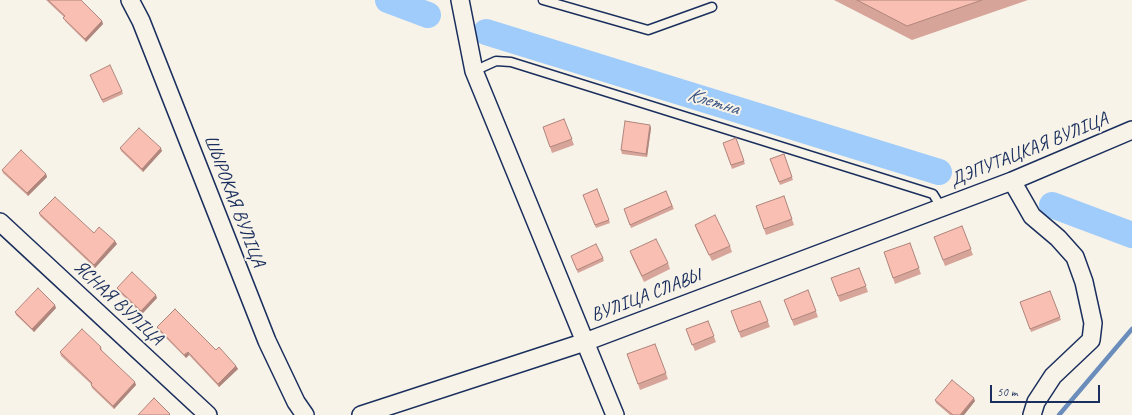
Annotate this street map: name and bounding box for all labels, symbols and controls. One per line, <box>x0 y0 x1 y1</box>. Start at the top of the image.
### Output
water label: Клетна <box>685 83 741 121</box>
street label: ДЭПУТАЦКАЯ ВУЛІЦА <box>947 108 1111 192</box>
street label: ШЫРОКАЯ ВУЛІЦА <box>198 132 270 270</box>
street label: ЯСНАЯ ВУЛІЦА <box>69 256 167 350</box>
street label: ВУЛІЦА СЛАВЫ <box>588 265 704 327</box>
scale bar <box>992 377 1102 403</box>
text: 50 m <box>997 384 1017 400</box>

